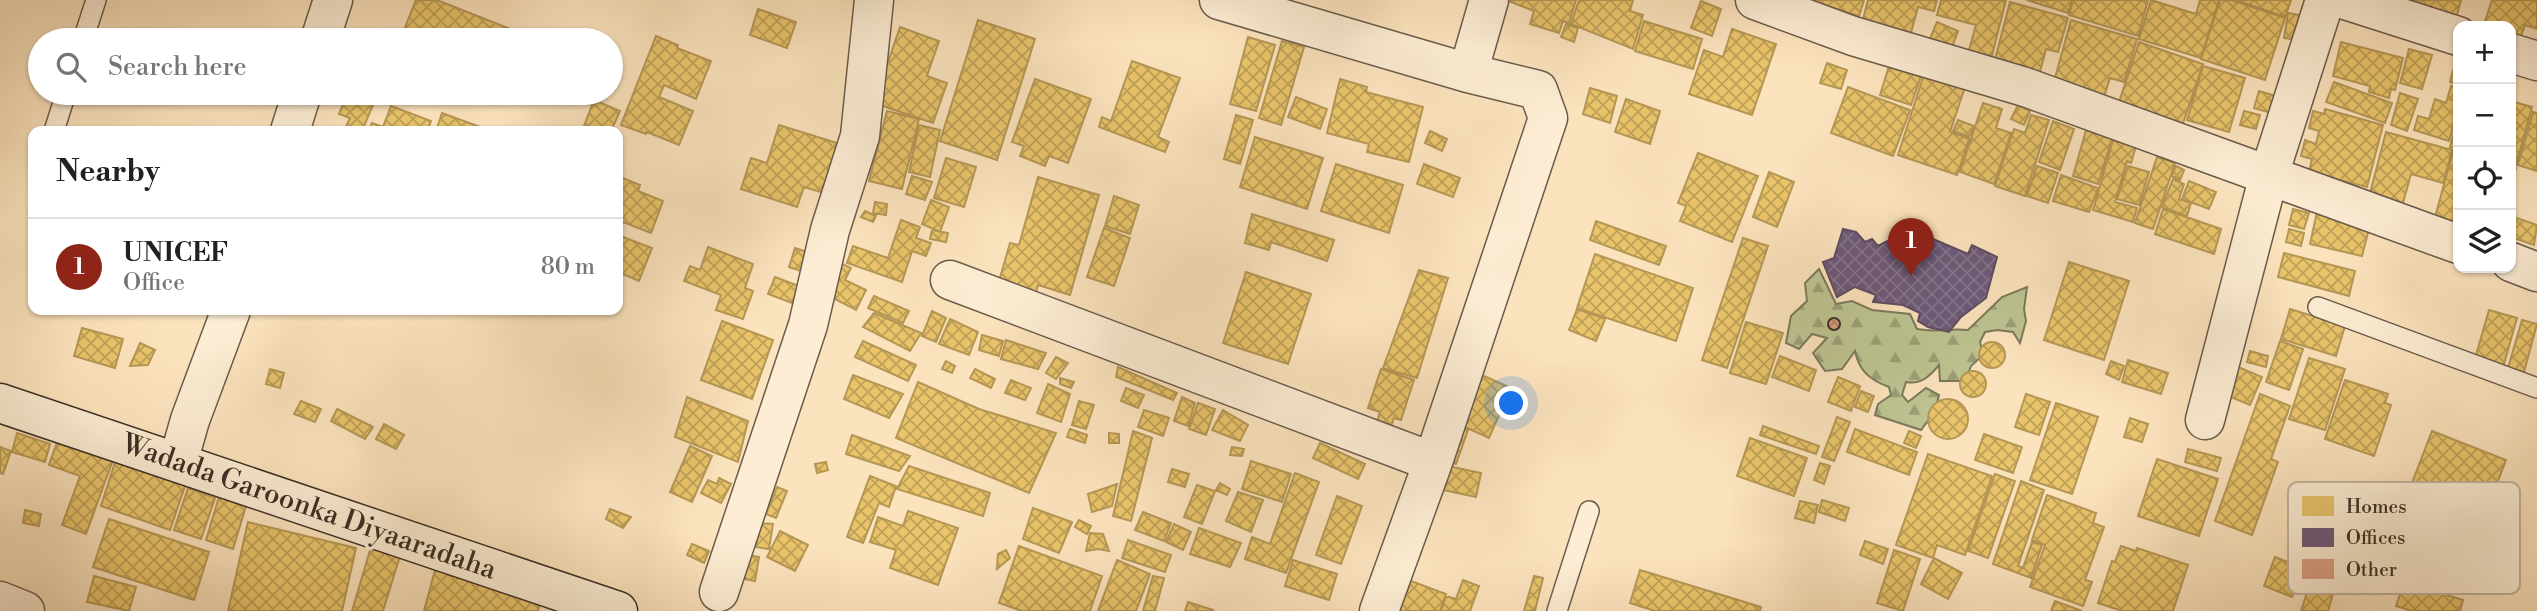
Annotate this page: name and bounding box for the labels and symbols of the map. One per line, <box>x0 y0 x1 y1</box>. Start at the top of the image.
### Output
pin: 1 <box>1888 218 1934 276</box>
your location <box>1494 386 1528 420</box>
street label: Wadada Garoonka Diyaaradaha <box>116 426 502 588</box>
legend <box>2288 482 2520 594</box>
text: Homes <box>2346 495 2406 519</box>
text: Offices <box>2346 526 2405 550</box>
text: Other <box>2346 558 2397 582</box>

